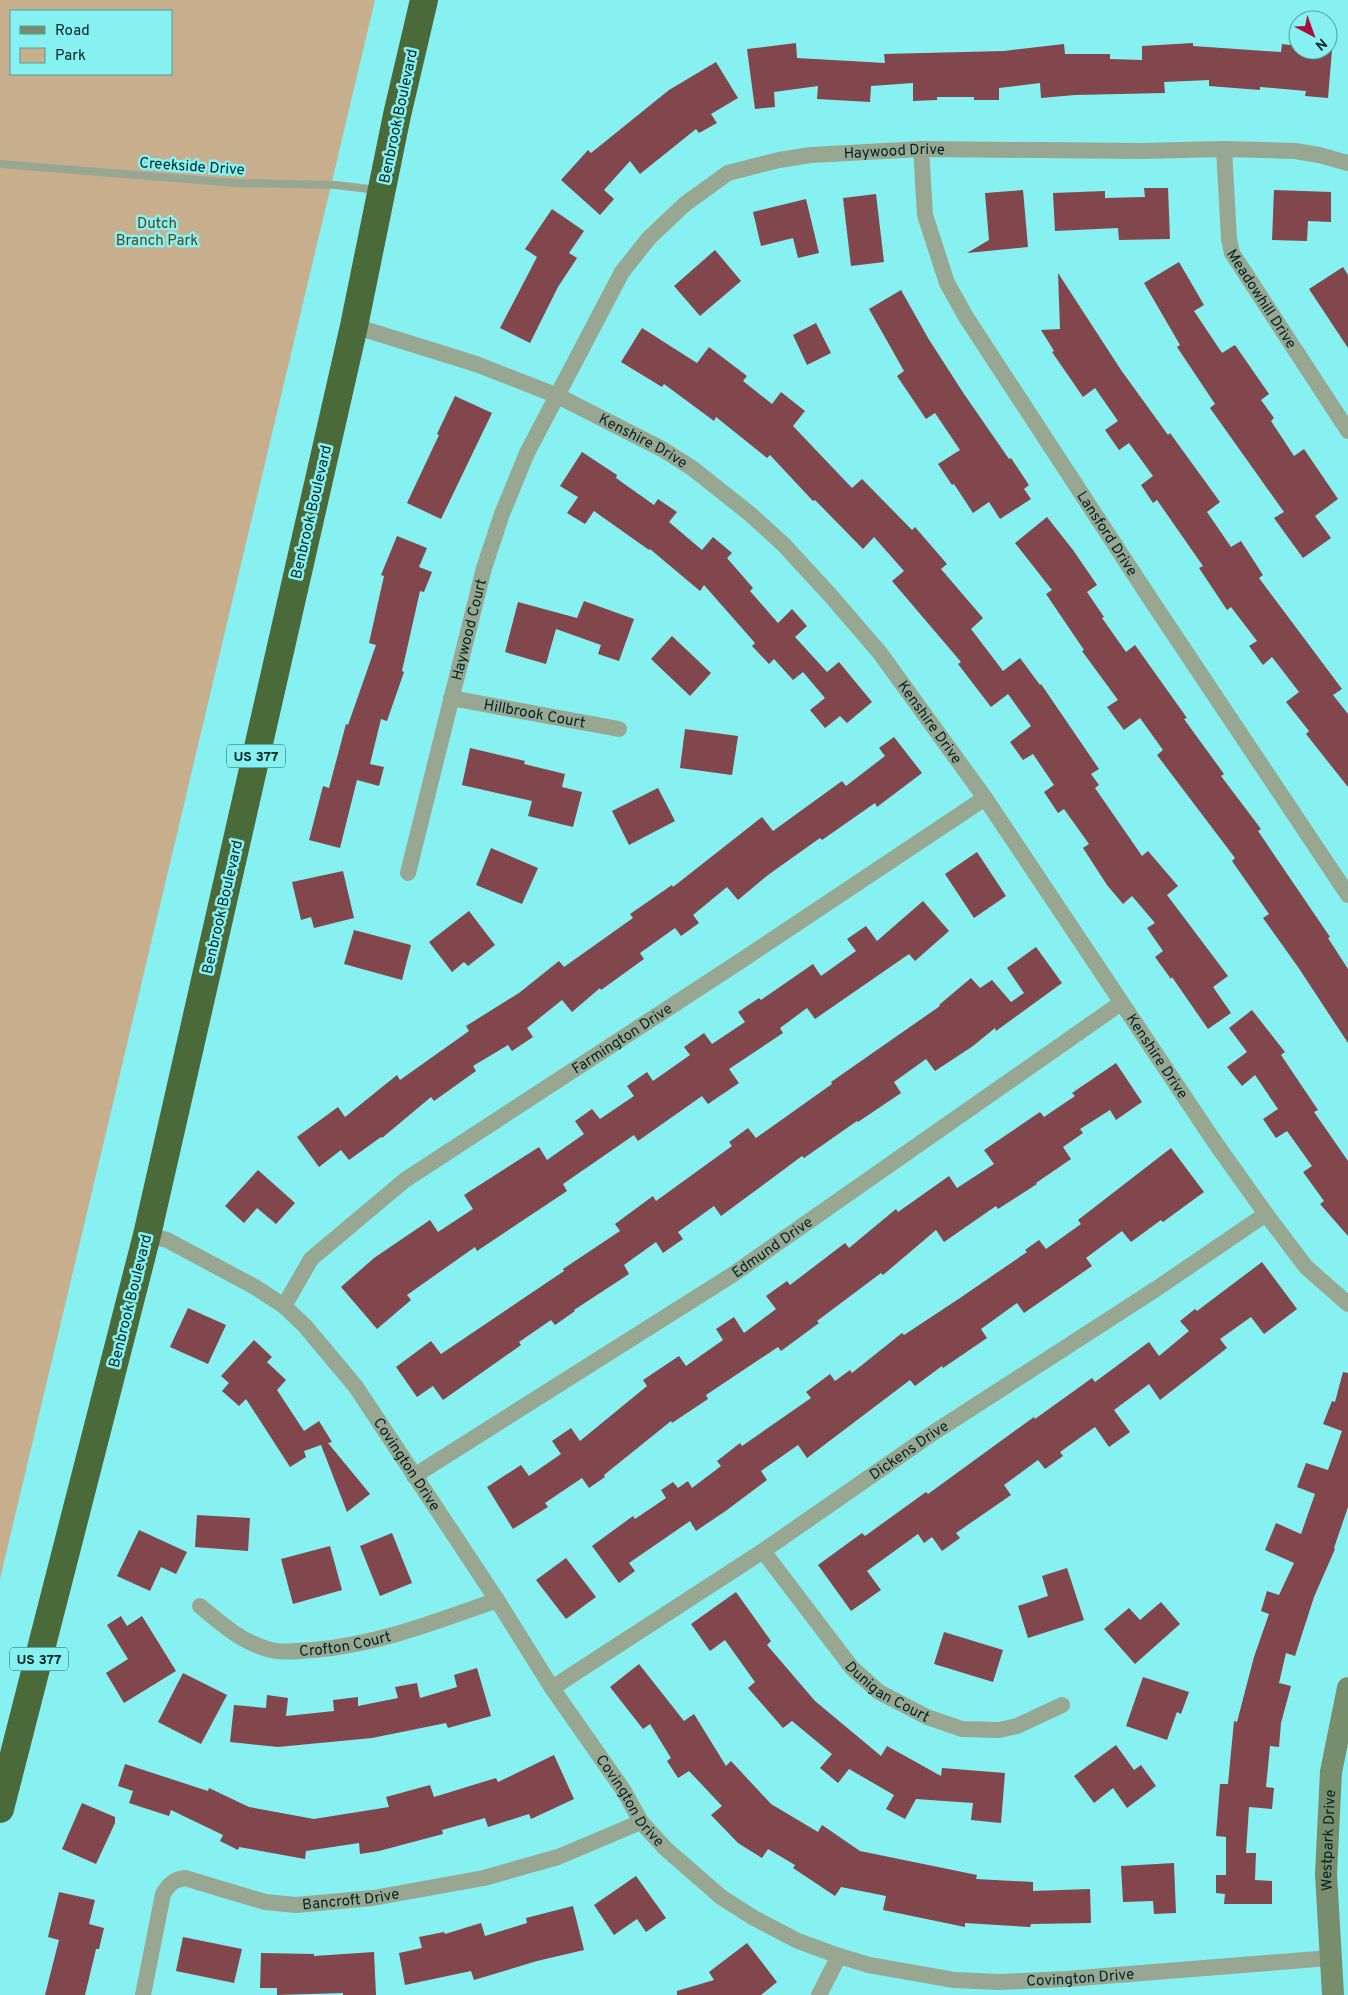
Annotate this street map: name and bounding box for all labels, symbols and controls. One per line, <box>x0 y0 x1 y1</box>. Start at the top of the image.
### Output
legend <box>10 10 172 75</box>
north arrow <box>1288 10 1338 60</box>
text: Road <box>55 22 90 41</box>
text: N <box>1311 34 1330 53</box>
text: Park <box>55 47 86 66</box>
street label: Benbrook Boulevard <box>376 47 423 185</box>
street label: Haywood Drive <box>843 141 945 164</box>
street label: Creekside Drive <box>139 154 245 181</box>
park label: Dutch Branch Park <box>116 215 198 251</box>
street label: Meadowhill Drive <box>1221 246 1300 353</box>
street label: Kenshire Drive <box>595 410 690 474</box>
street label: Benbrook Boulevard <box>288 444 337 581</box>
street label: Lansford Drive <box>1071 488 1141 580</box>
street label: Haywood Court <box>448 577 492 683</box>
street label: Kenshire Drive <box>892 678 965 768</box>
street label: Hillbrook Court <box>482 696 587 734</box>
road number: US 377 <box>227 744 285 768</box>
street label: Benbrook Boulevard <box>199 839 248 976</box>
street label: Farmington Drive <box>569 1000 677 1079</box>
street label: Kenshire Drive <box>1121 1011 1191 1103</box>
street label: Edmund Drive <box>729 1213 817 1283</box>
street label: Benbrook Boulevard <box>106 1233 157 1370</box>
street label: Covington Drive <box>368 1415 444 1515</box>
street label: Dickens Drive <box>866 1417 953 1485</box>
street label: Crofton Court <box>299 1628 393 1662</box>
road number: US 377 <box>10 1648 68 1670</box>
street label: Dunigan Court <box>840 1658 932 1728</box>
street label: Covington Drive <box>591 1752 667 1852</box>
street label: Westpark Drive <box>1318 1789 1341 1892</box>
street label: Bancroft Drive <box>301 1885 401 1915</box>
street label: Covington Drive <box>1026 1966 1135 1992</box>

